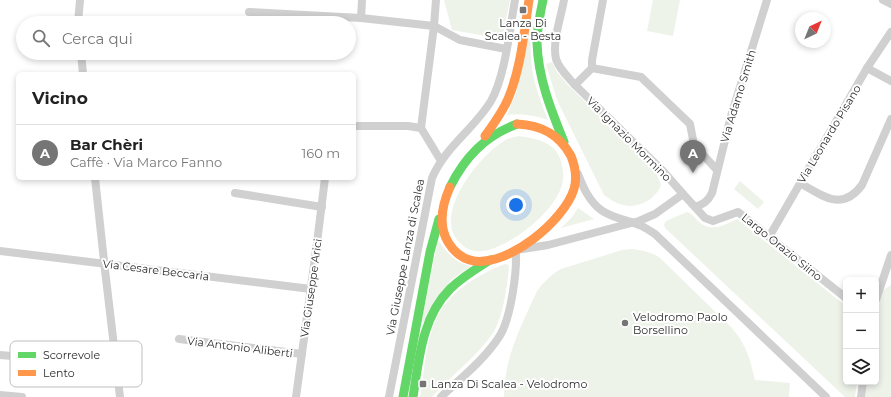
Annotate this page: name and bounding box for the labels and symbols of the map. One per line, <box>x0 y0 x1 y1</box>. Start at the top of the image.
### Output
marker: Lanza Di Scalea - Besta <box>518 5 528 15</box>
north arrow <box>795 12 831 48</box>
place label: Lanza Di Scalea - Besta <box>485 16 561 43</box>
street label: Via Adamo Smith <box>717 48 759 144</box>
street label: Via Leonardo Pisano <box>794 82 864 186</box>
street label: Via Ignazio Mormino <box>584 94 674 184</box>
pin: A <box>680 140 706 173</box>
street label: Via Giuseppe Lanza di Scalea <box>383 178 427 336</box>
your location <box>506 195 526 215</box>
street label: Largo Orazio Siino <box>739 210 825 284</box>
street label: Via Giuseppe Arici <box>297 238 325 338</box>
street label: Via Cesare Beccaria <box>102 257 210 283</box>
place label: Velodromo Paolo Borsellino <box>633 310 728 337</box>
marker: Velodromo Paolo Borsellino <box>620 318 630 328</box>
street label: Via Antonio Aliberti <box>186 334 294 360</box>
legend <box>10 341 142 387</box>
text: Scorrevole <box>43 348 101 362</box>
text: Lento <box>43 366 75 380</box>
place label: Lanza Di Scalea - Velodromo <box>431 377 588 391</box>
marker: Lanza Di Scalea - Velodromo <box>418 379 428 389</box>

